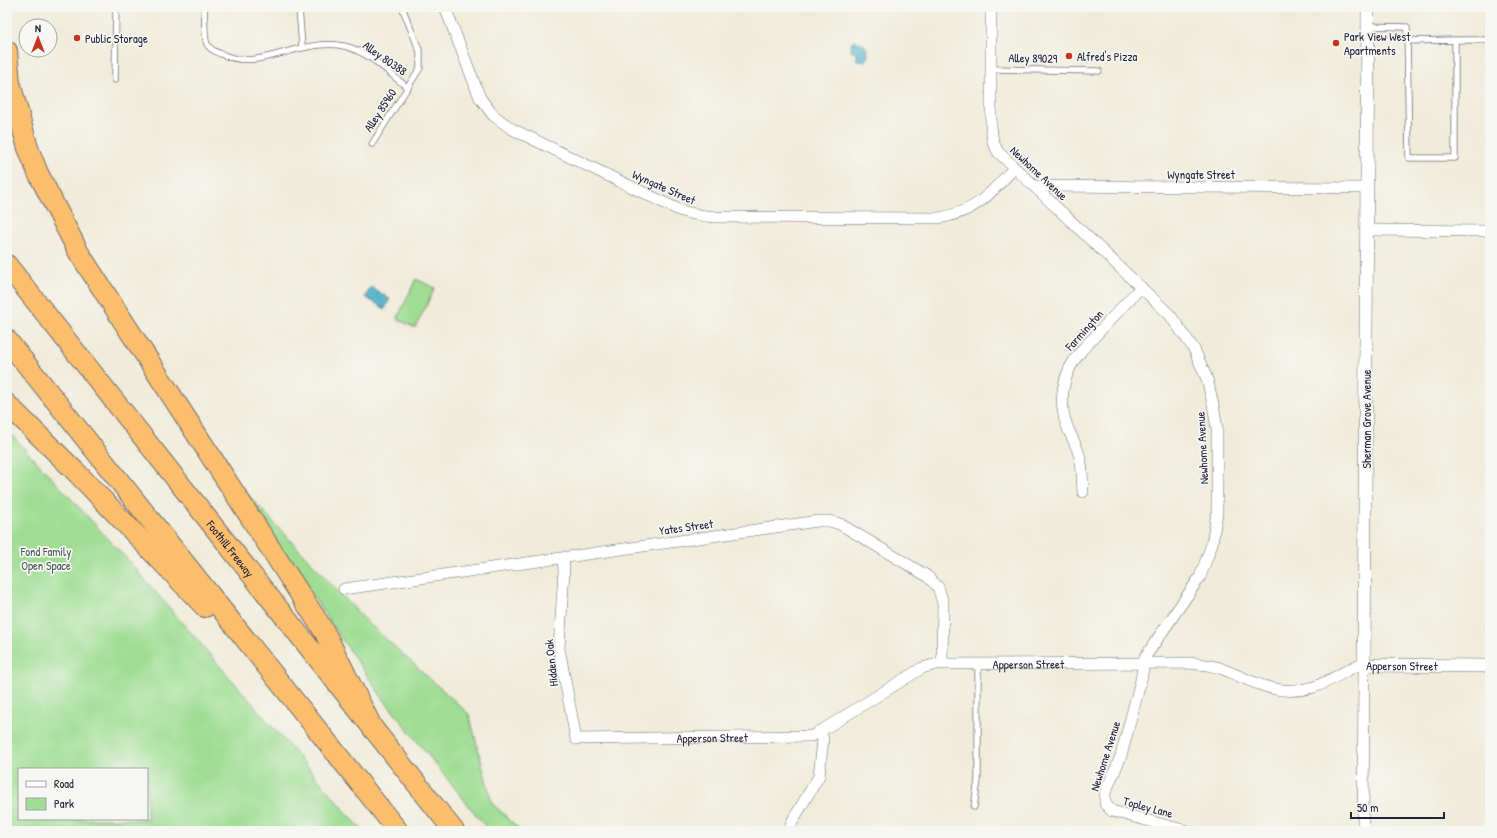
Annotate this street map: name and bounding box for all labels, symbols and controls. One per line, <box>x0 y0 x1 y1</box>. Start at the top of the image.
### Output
north arrow <box>18 18 58 58</box>
text: N <box>35 21 41 35</box>
place label: Park View West Apartments <box>1344 28 1411 59</box>
place label: Public Storage <box>85 30 148 47</box>
marker: Public Storage <box>72 33 82 43</box>
street label: Alley 80388 <box>360 37 410 79</box>
marker: Park View West Apartments <box>1331 38 1341 48</box>
place label: Alfred's Pizza <box>1077 48 1138 65</box>
street label: Alley 89029 <box>1009 49 1058 67</box>
marker: Alfred's Pizza <box>1064 51 1074 61</box>
street label: Alley 85960 <box>360 85 400 135</box>
street label: Newhome Avenue <box>1007 142 1072 204</box>
street label: Wyngate Street <box>630 165 699 209</box>
street label: Wyngate Street <box>1167 166 1236 183</box>
street label: Farmington <box>1060 306 1107 355</box>
street label: Sherman Grove Avenue <box>1358 369 1375 468</box>
street label: Newhome Avenue <box>1192 411 1212 485</box>
street label: Yates Street <box>658 515 715 539</box>
street label: Foothill Freeway <box>202 516 259 580</box>
park label: Fond Family Open Space <box>20 543 71 574</box>
street label: Hidden Oak <box>540 639 562 687</box>
street label: Apperson Street <box>993 655 1065 672</box>
street label: Apperson Street <box>1366 657 1439 674</box>
street label: Newhome Avenue <box>1086 719 1124 793</box>
street label: Apperson Street <box>677 728 749 746</box>
legend <box>18 768 148 820</box>
text: Road <box>54 775 74 792</box>
street label: Topley Lane <box>1121 792 1175 822</box>
scale bar <box>1351 794 1444 820</box>
text: Park <box>54 795 74 812</box>
text: 50 m <box>1357 799 1378 816</box>

